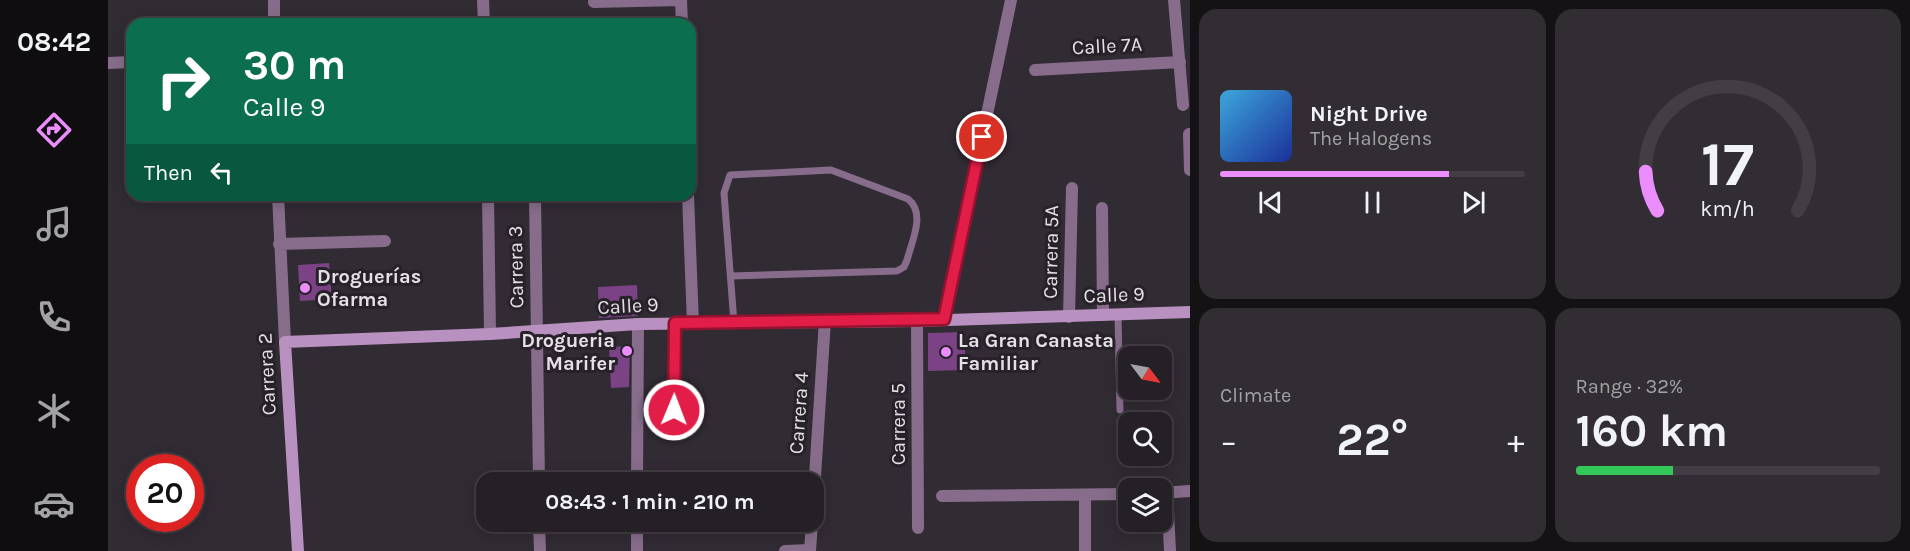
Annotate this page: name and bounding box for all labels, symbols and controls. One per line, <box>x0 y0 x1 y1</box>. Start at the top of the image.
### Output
text: 08:42 <box>17 26 91 58</box>
street label: Calle 7A <box>1071 33 1143 59</box>
text: 30 m <box>243 40 346 90</box>
icon: right <box>144 42 222 120</box>
text: Calle 9 <box>243 91 325 123</box>
text: Night Drive <box>1310 101 1428 127</box>
icon: directions <box>33 109 75 151</box>
pin <box>956 111 1007 162</box>
icon: arrive <box>965 120 998 153</box>
text: The Halogens <box>1310 127 1432 150</box>
text: 17 <box>1701 128 1754 201</box>
icon: left <box>205 156 238 189</box>
text: Then <box>144 160 193 186</box>
icon: previous <box>1254 186 1287 219</box>
icon: pause <box>1356 186 1389 219</box>
icon: next <box>1457 186 1490 219</box>
text: km/h <box>1701 197 1755 222</box>
icon: music <box>33 203 75 245</box>
street label: Carrera 5A <box>1039 205 1063 299</box>
street label: Carrera 3 <box>504 225 528 309</box>
place label: Droguerías Ofarma <box>317 265 421 311</box>
marker: Droguerías Ofarma <box>298 281 312 295</box>
street label: Calle 9 <box>1083 282 1145 308</box>
street label: Calle 9 <box>597 293 659 319</box>
icon: phone <box>33 296 75 338</box>
place label: Drogueria Marifer <box>521 329 615 375</box>
place label: La Gran Canasta Familiar <box>958 329 1114 375</box>
street label: Carrera 2 <box>253 332 281 416</box>
marker: Drogueria Marifer <box>620 344 634 358</box>
marker: La Gran Canasta Familiar <box>939 345 953 359</box>
north arrow <box>1118 346 1172 400</box>
map controls <box>1118 346 1172 532</box>
street label: Carrera 4 <box>785 371 813 455</box>
text: Range · 32% <box>1576 375 1683 398</box>
position arrow <box>642 378 706 442</box>
street label: Carrera 5 <box>887 383 910 465</box>
text: Climate <box>1220 384 1291 407</box>
icon: climate <box>33 390 75 432</box>
text: 160 km <box>1576 405 1728 457</box>
button: search <box>1118 412 1172 466</box>
text: 22° <box>1336 414 1408 466</box>
text: − <box>1220 422 1237 460</box>
text: + <box>1507 422 1525 460</box>
speed limit sign: 20 <box>126 454 204 532</box>
button: layers <box>1118 478 1172 532</box>
icon: car <box>33 483 75 525</box>
text: 08:43 · 1 min · 210 m <box>545 489 755 515</box>

